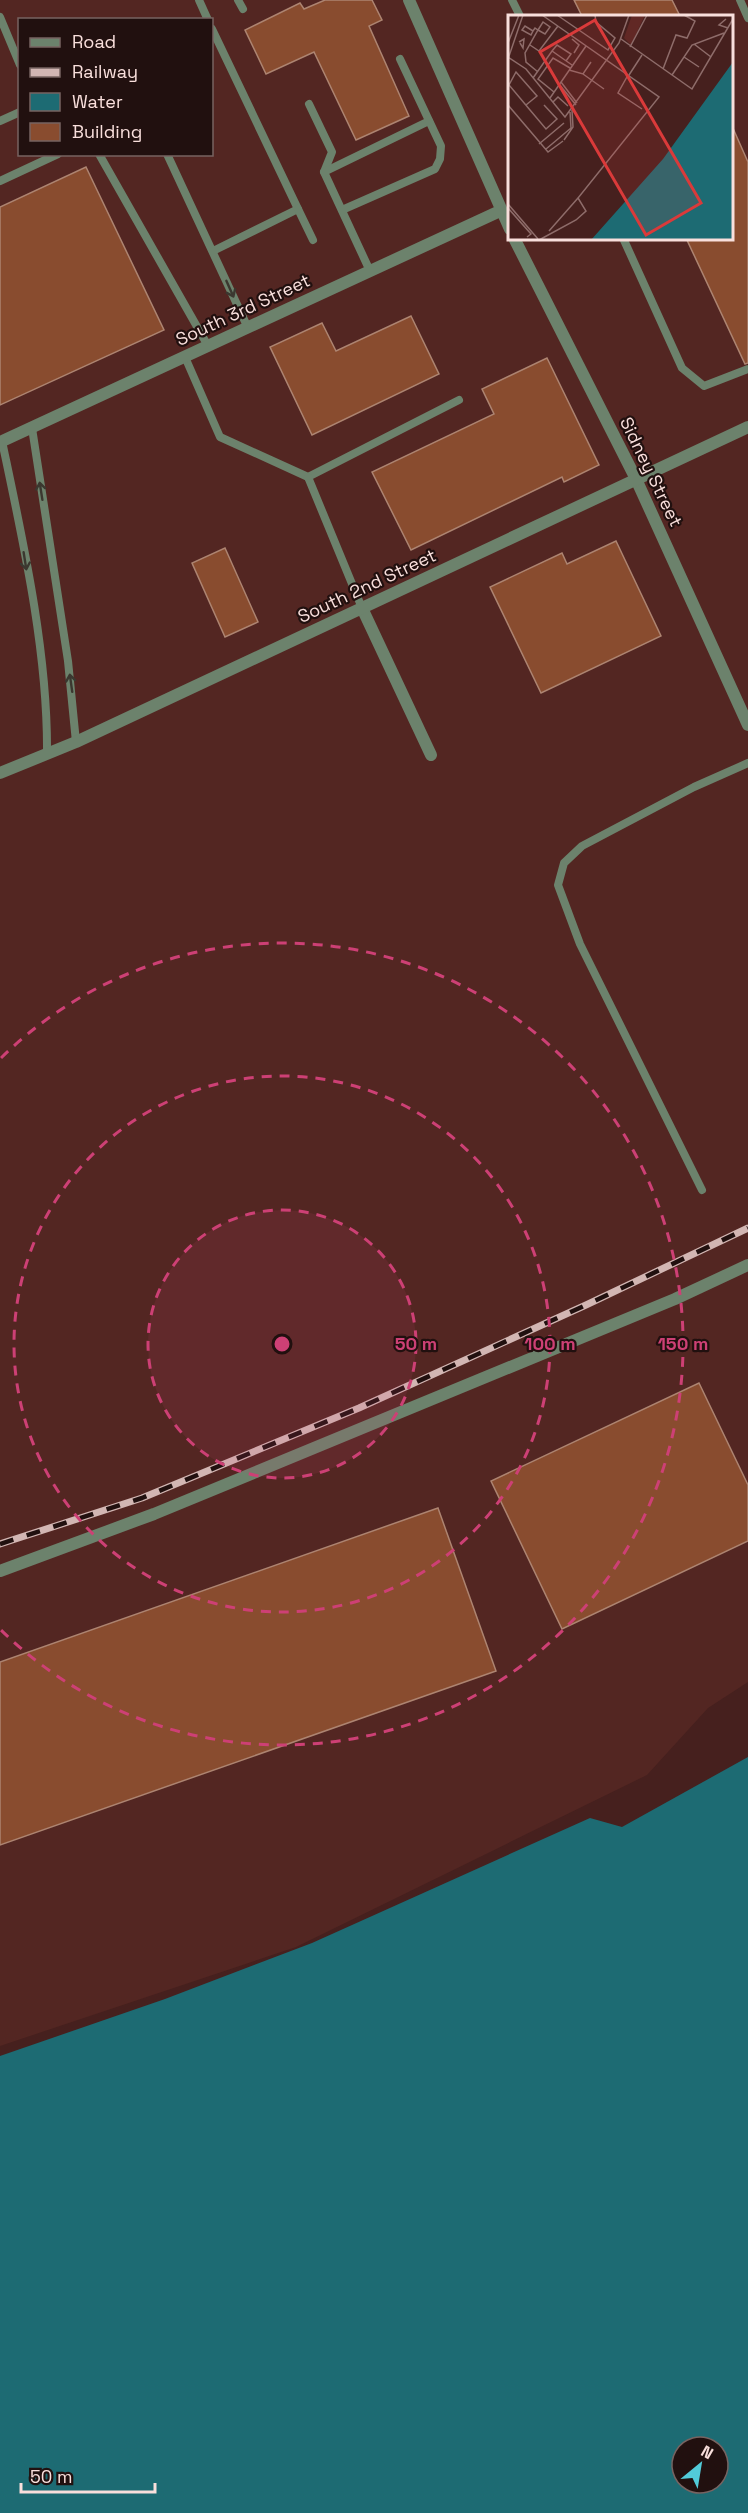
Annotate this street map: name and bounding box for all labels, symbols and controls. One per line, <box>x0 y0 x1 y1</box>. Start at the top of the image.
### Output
inset map <box>508 15 733 240</box>
legend <box>18 18 213 156</box>
text: Road <box>72 30 116 53</box>
text: Railway <box>72 60 138 83</box>
text: Water <box>72 90 123 113</box>
text: Building <box>72 120 142 143</box>
street label: South 3rd Street <box>172 268 314 351</box>
one-way arrow <box>225 280 237 298</box>
street label: Sidney Street <box>615 413 688 530</box>
one-way arrow <box>35 481 46 501</box>
street label: South 2nd Street <box>294 543 440 628</box>
one-way arrow <box>20 550 31 570</box>
one-way arrow <box>65 674 76 694</box>
text: 50 m <box>395 1332 437 1355</box>
text: 100 m <box>524 1332 576 1355</box>
text: 150 m <box>658 1332 708 1355</box>
centre of rings <box>272 1334 292 1354</box>
north arrow <box>670 2435 730 2495</box>
text: N <box>697 2441 717 2464</box>
scale bar <box>21 2456 154 2494</box>
text: 50 m <box>30 2465 72 2488</box>

